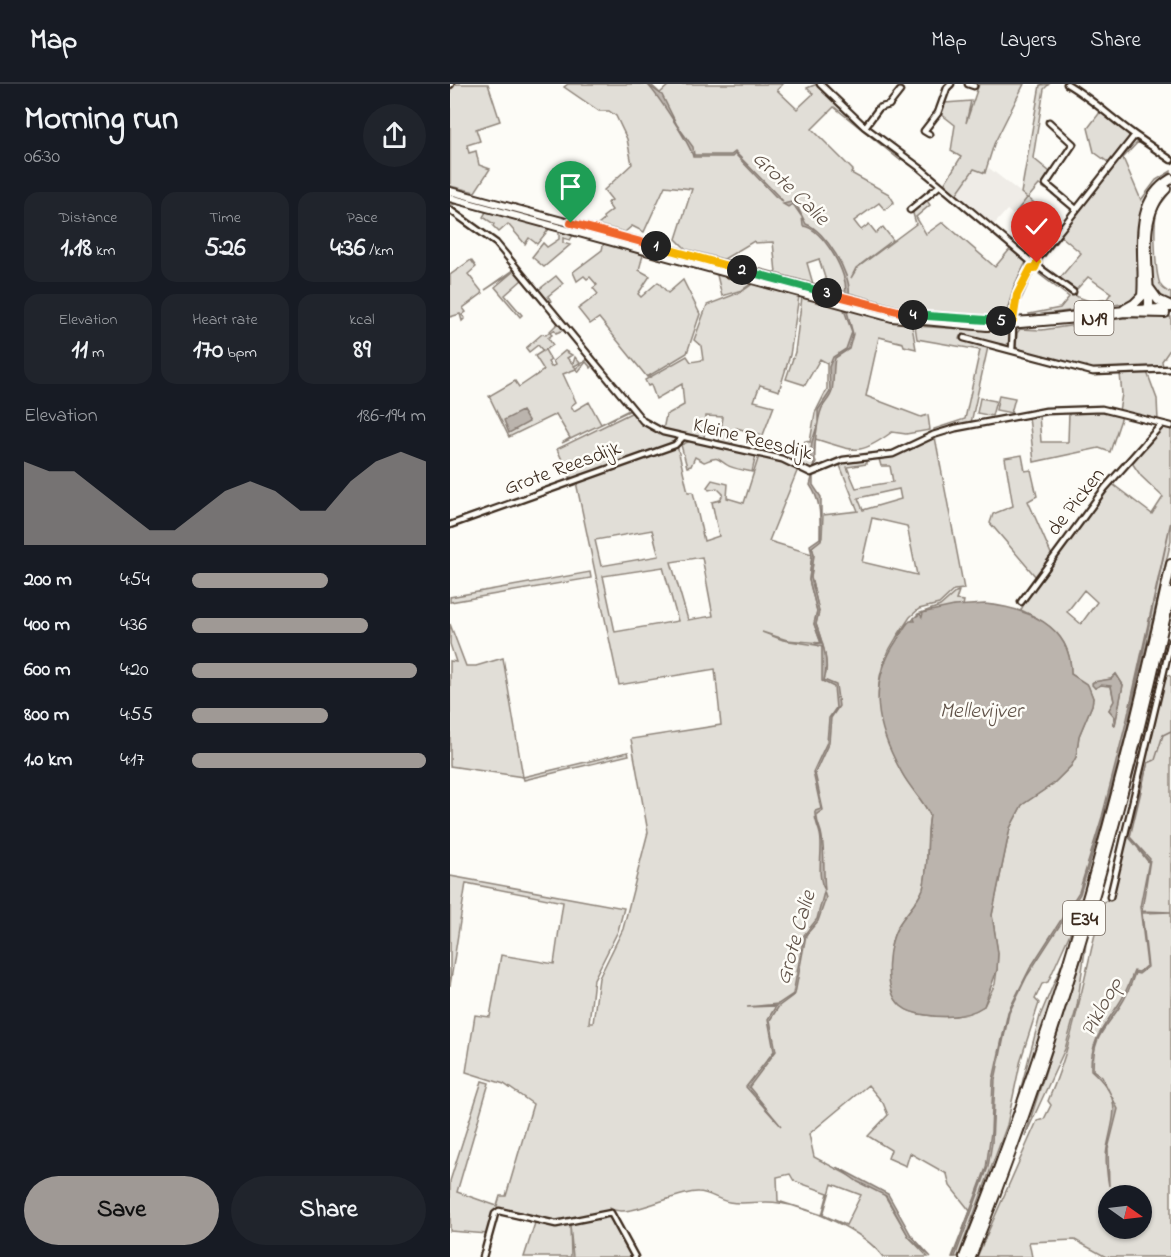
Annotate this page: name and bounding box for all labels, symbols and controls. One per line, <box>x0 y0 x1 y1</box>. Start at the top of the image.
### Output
text: Map <box>30 21 77 62</box>
text: Map <box>931 26 967 56</box>
text: Layers <box>1000 26 1057 56</box>
text: Share <box>1090 26 1141 56</box>
text: Morning run <box>24 96 178 144</box>
button: share <box>363 104 426 167</box>
text: 06:30 <box>24 143 60 172</box>
water label: Grote Calie <box>744 144 836 235</box>
pin <box>545 161 596 223</box>
icon: arrive <box>554 170 587 203</box>
pin <box>1011 201 1062 263</box>
text: Distance <box>59 206 117 230</box>
text: Time <box>209 206 241 230</box>
text: Pace <box>346 206 378 230</box>
icon: check <box>1020 210 1053 243</box>
text: 1.18 <box>60 230 92 268</box>
text: 5:26 <box>204 230 246 268</box>
text: 4:36 <box>330 230 365 268</box>
pin: 1 <box>641 231 671 261</box>
text: 1 <box>653 234 659 258</box>
text: km <box>92 239 116 263</box>
text: /km <box>365 239 394 263</box>
pin: 2 <box>727 255 757 285</box>
text: 2 <box>738 258 746 282</box>
pin: 3 <box>812 278 842 308</box>
text: 3 <box>824 281 830 305</box>
pin: 4 <box>898 300 928 330</box>
road number: N19 <box>1074 301 1114 335</box>
text: 4 <box>910 303 916 327</box>
pin: 5 <box>986 306 1016 336</box>
text: Elevation <box>59 308 117 332</box>
text: Heart rate <box>192 308 258 332</box>
text: kcal <box>349 308 375 332</box>
text: 5 <box>996 309 1006 333</box>
text: 11 <box>72 332 88 370</box>
text: 170 <box>193 332 223 370</box>
text: 89 <box>353 332 371 370</box>
text: m <box>88 341 104 365</box>
text: bpm <box>223 341 257 365</box>
text: Elevation <box>24 402 98 431</box>
text: 186–194 m <box>356 402 426 431</box>
street label: Kleine Reesdijk <box>690 411 816 469</box>
street label: Grote Reesdijk <box>500 434 626 504</box>
street label: de Picken <box>1040 462 1113 543</box>
text: 200 m <box>24 566 72 595</box>
text: 4:54 <box>120 566 150 595</box>
text: 400 m <box>24 611 70 640</box>
text: 4:36 <box>120 611 147 640</box>
text: 600 m <box>24 656 71 685</box>
text: 4:20 <box>120 656 149 685</box>
water label: Mellevijver <box>939 696 1026 728</box>
text: 800 m <box>24 701 69 730</box>
text: 4:55 <box>120 701 153 730</box>
text: 1.0 km <box>24 746 72 775</box>
text: 4:17 <box>120 746 145 775</box>
water label: Grote Calie <box>768 886 826 989</box>
road number: E34 <box>1063 901 1105 935</box>
water label: Pikloop <box>1074 971 1132 1043</box>
button: Save <box>24 1176 219 1245</box>
button: Share <box>231 1176 426 1245</box>
north arrow <box>1098 1185 1152 1239</box>
map controls <box>1098 1185 1152 1239</box>

